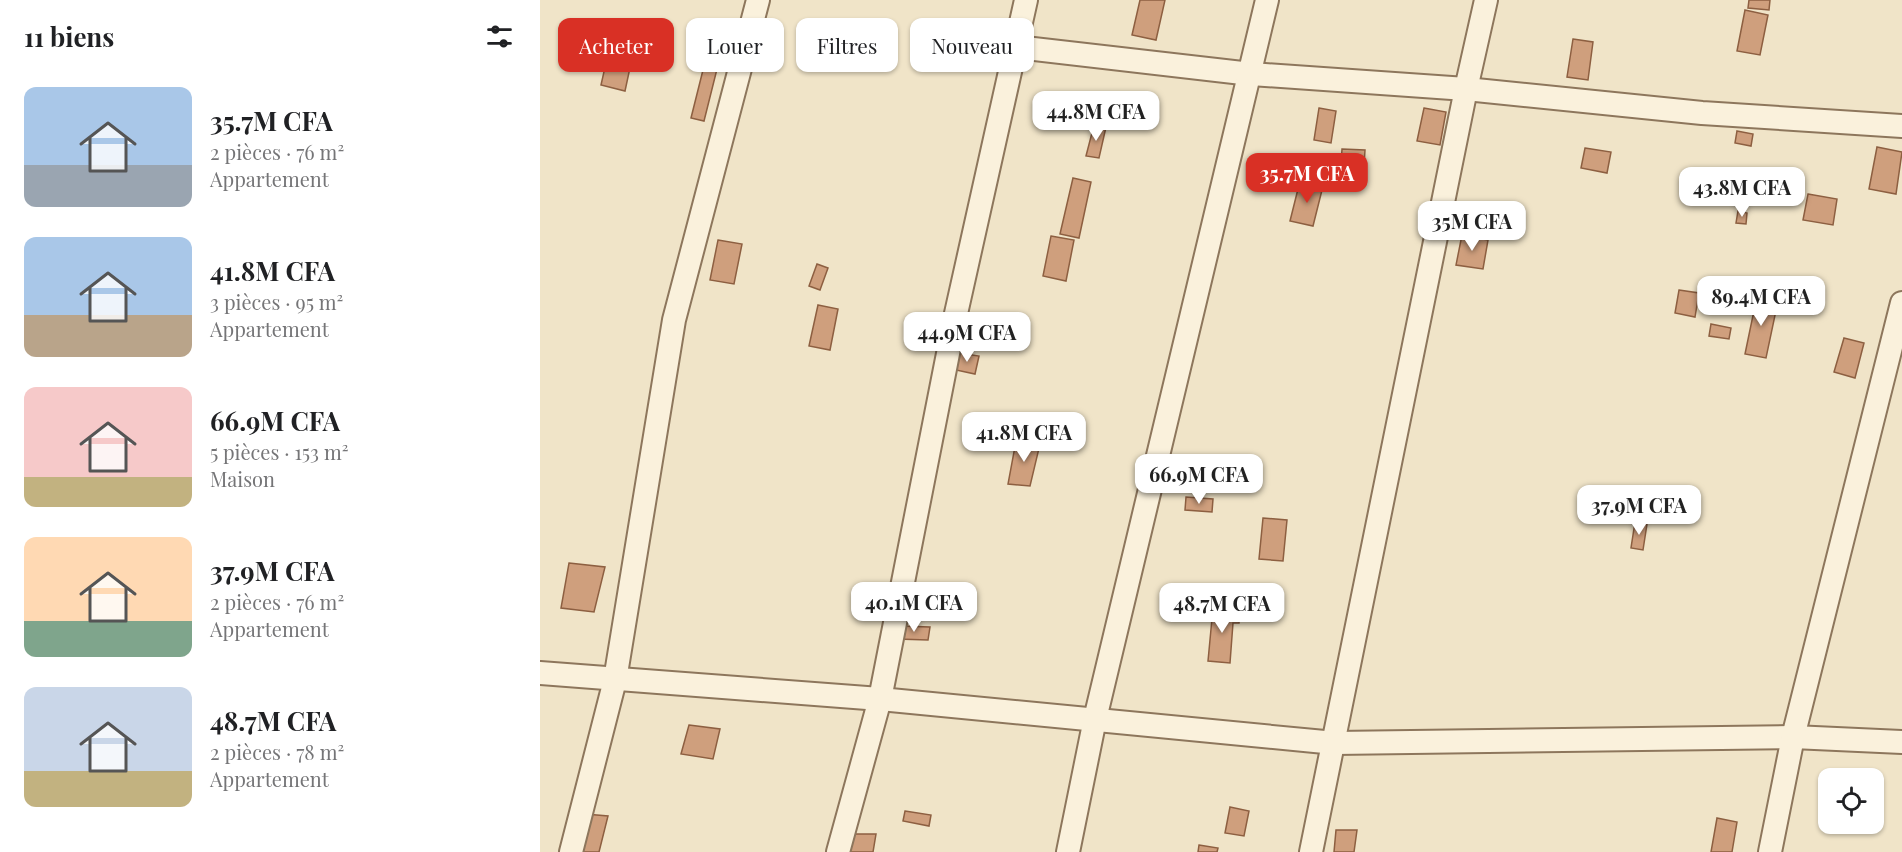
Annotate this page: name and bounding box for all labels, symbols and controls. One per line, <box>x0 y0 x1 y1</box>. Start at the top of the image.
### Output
chip: Acheter <box>558 18 674 72</box>
chip: Louer <box>686 18 784 72</box>
chip: Filtres <box>796 18 898 72</box>
chip: Nouveau <box>910 18 1034 72</box>
text: 11 biens <box>24 19 114 54</box>
icon: filters <box>483 20 516 53</box>
pin: 44.8M CFA <box>1027 91 1165 142</box>
text: 44.8M CFA <box>1046 97 1146 124</box>
text: 35.7M CFA <box>210 103 333 138</box>
icon: home <box>72 111 144 183</box>
text: 2 pièces · 76 m² <box>210 138 344 165</box>
pin: 35.7M CFA <box>1238 153 1376 204</box>
text: 35.7M CFA <box>1260 159 1354 186</box>
text: Appartement <box>210 165 329 192</box>
pin: 43.8M CFA <box>1673 167 1811 218</box>
text: 43.8M CFA <box>1693 173 1791 200</box>
pin: 35M CFA <box>1417 201 1527 252</box>
text: 35M CFA <box>1432 207 1512 234</box>
text: 41.8M CFA <box>210 253 335 288</box>
icon: home <box>72 261 144 333</box>
pin: 89.4M CFA <box>1692 276 1830 327</box>
text: 89.4M CFA <box>1711 282 1811 309</box>
text: 3 pièces · 95 m² <box>210 288 343 315</box>
pin: 44.9M CFA <box>898 312 1036 363</box>
text: Appartement <box>210 315 329 342</box>
text: 44.9M CFA <box>918 318 1016 345</box>
text: 66.9M CFA <box>210 403 340 438</box>
icon: home <box>72 411 144 483</box>
pin: 41.8M CFA <box>955 412 1093 463</box>
text: 41.8M CFA <box>976 418 1072 445</box>
text: 5 pièces · 153 m² <box>210 438 349 465</box>
pin: 66.9M CFA <box>1130 454 1268 505</box>
text: 66.9M CFA <box>1149 460 1249 487</box>
text: Maison <box>210 465 275 492</box>
pin: 37.9M CFA <box>1570 485 1708 536</box>
text: 37.9M CFA <box>1591 491 1687 518</box>
text: 37.9M CFA <box>210 553 335 588</box>
icon: home <box>72 561 144 633</box>
pin: 40.1M CFA <box>845 582 983 633</box>
pin: 48.7M CFA <box>1153 583 1291 634</box>
text: 2 pièces · 76 m² <box>210 588 344 615</box>
text: 40.1M CFA <box>865 588 963 615</box>
text: 48.7M CFA <box>1173 589 1271 616</box>
text: Appartement <box>210 615 329 642</box>
text: 48.7M CFA <box>210 703 336 738</box>
icon: home <box>72 711 144 783</box>
text: 2 pièces · 78 m² <box>210 738 344 765</box>
text: Appartement <box>210 765 329 792</box>
map controls <box>1818 768 1884 834</box>
button: locate <box>1818 768 1884 834</box>

